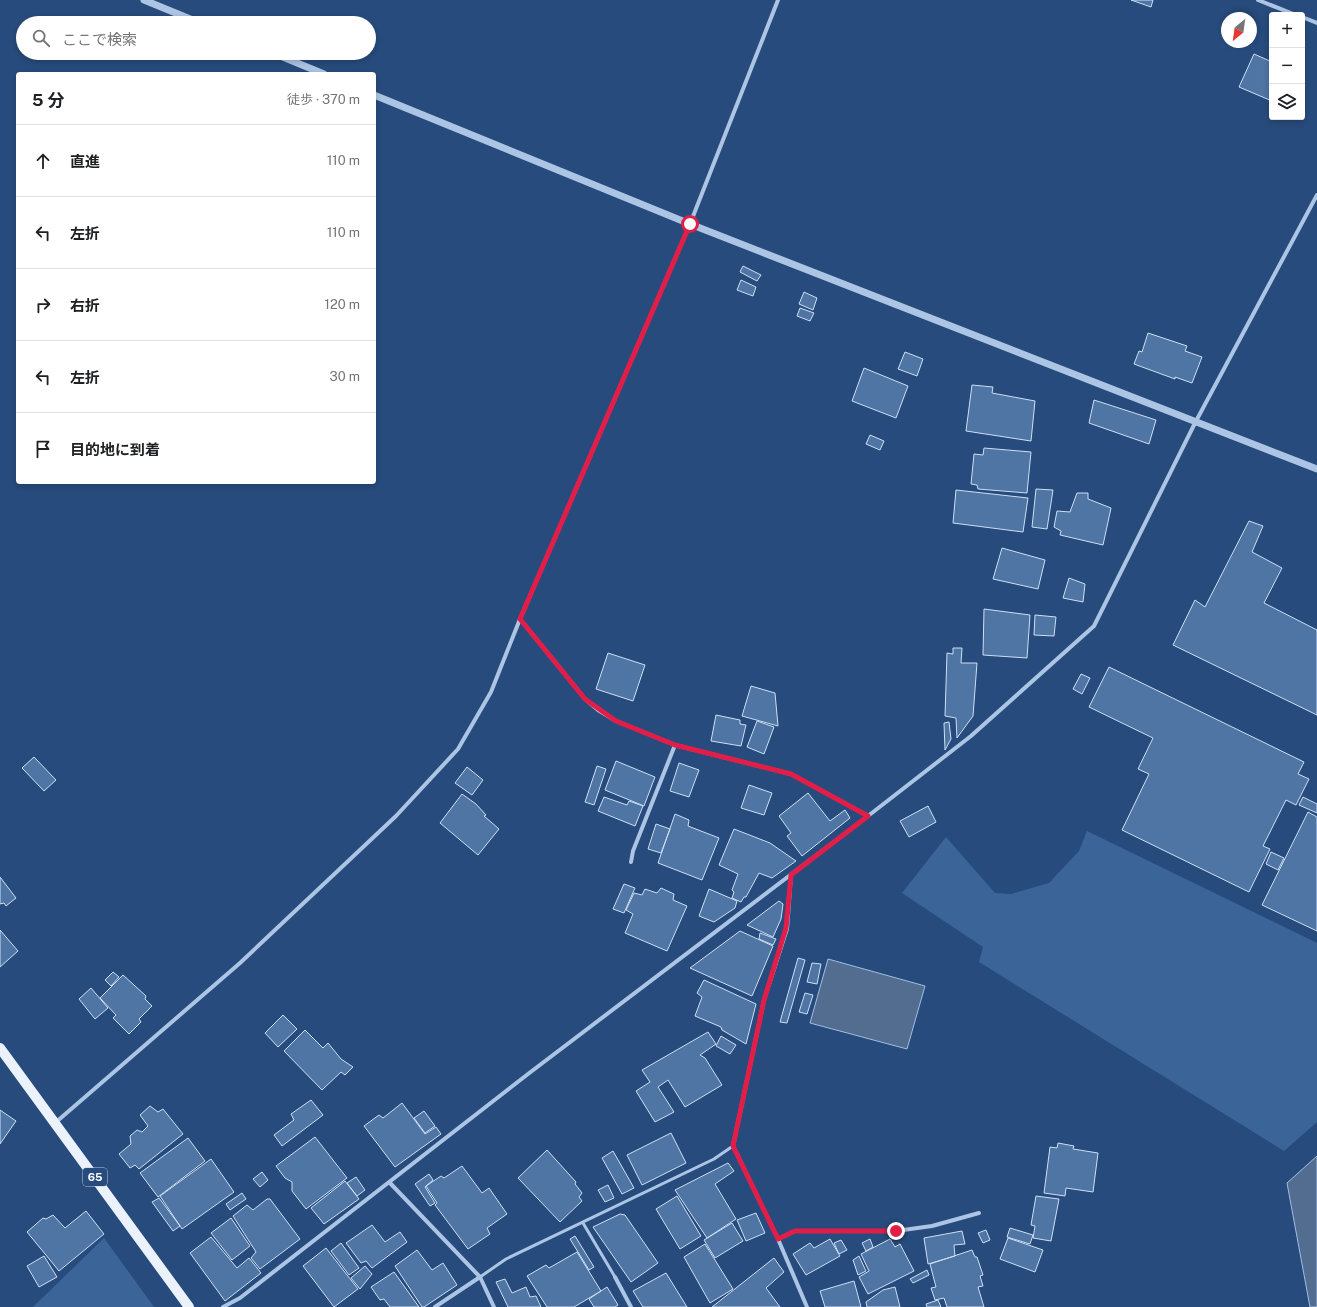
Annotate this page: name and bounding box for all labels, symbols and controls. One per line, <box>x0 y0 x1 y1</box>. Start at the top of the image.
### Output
north arrow <box>1221 12 1257 48</box>
map controls <box>1269 12 1305 120</box>
button: + <box>1269 12 1305 48</box>
search box <box>16 16 376 60</box>
icon: search <box>30 27 52 49</box>
text: ここで検索 <box>62 31 137 48</box>
button: − <box>1269 48 1305 84</box>
button: layers <box>1269 84 1305 120</box>
text: 5 分 <box>32 90 64 110</box>
text: 徒歩 · 370 m <box>287 92 360 107</box>
icon: ahead <box>32 150 54 172</box>
text: 直進 <box>70 153 100 170</box>
text: 110 m <box>327 153 360 168</box>
route start <box>681 215 699 233</box>
icon: left <box>32 222 54 244</box>
text: 左折 <box>70 225 100 242</box>
text: 110 m <box>327 225 360 240</box>
icon: right <box>32 294 54 316</box>
text: 右折 <box>70 297 100 314</box>
text: 120 m <box>325 297 360 312</box>
icon: left <box>32 366 54 388</box>
text: 左折 <box>70 369 100 386</box>
text: 30 m <box>330 369 360 384</box>
icon: arrive <box>32 438 54 460</box>
text: 目的地に到着 <box>70 441 160 458</box>
road number: 65 <box>83 1168 107 1186</box>
route end <box>887 1222 905 1240</box>

